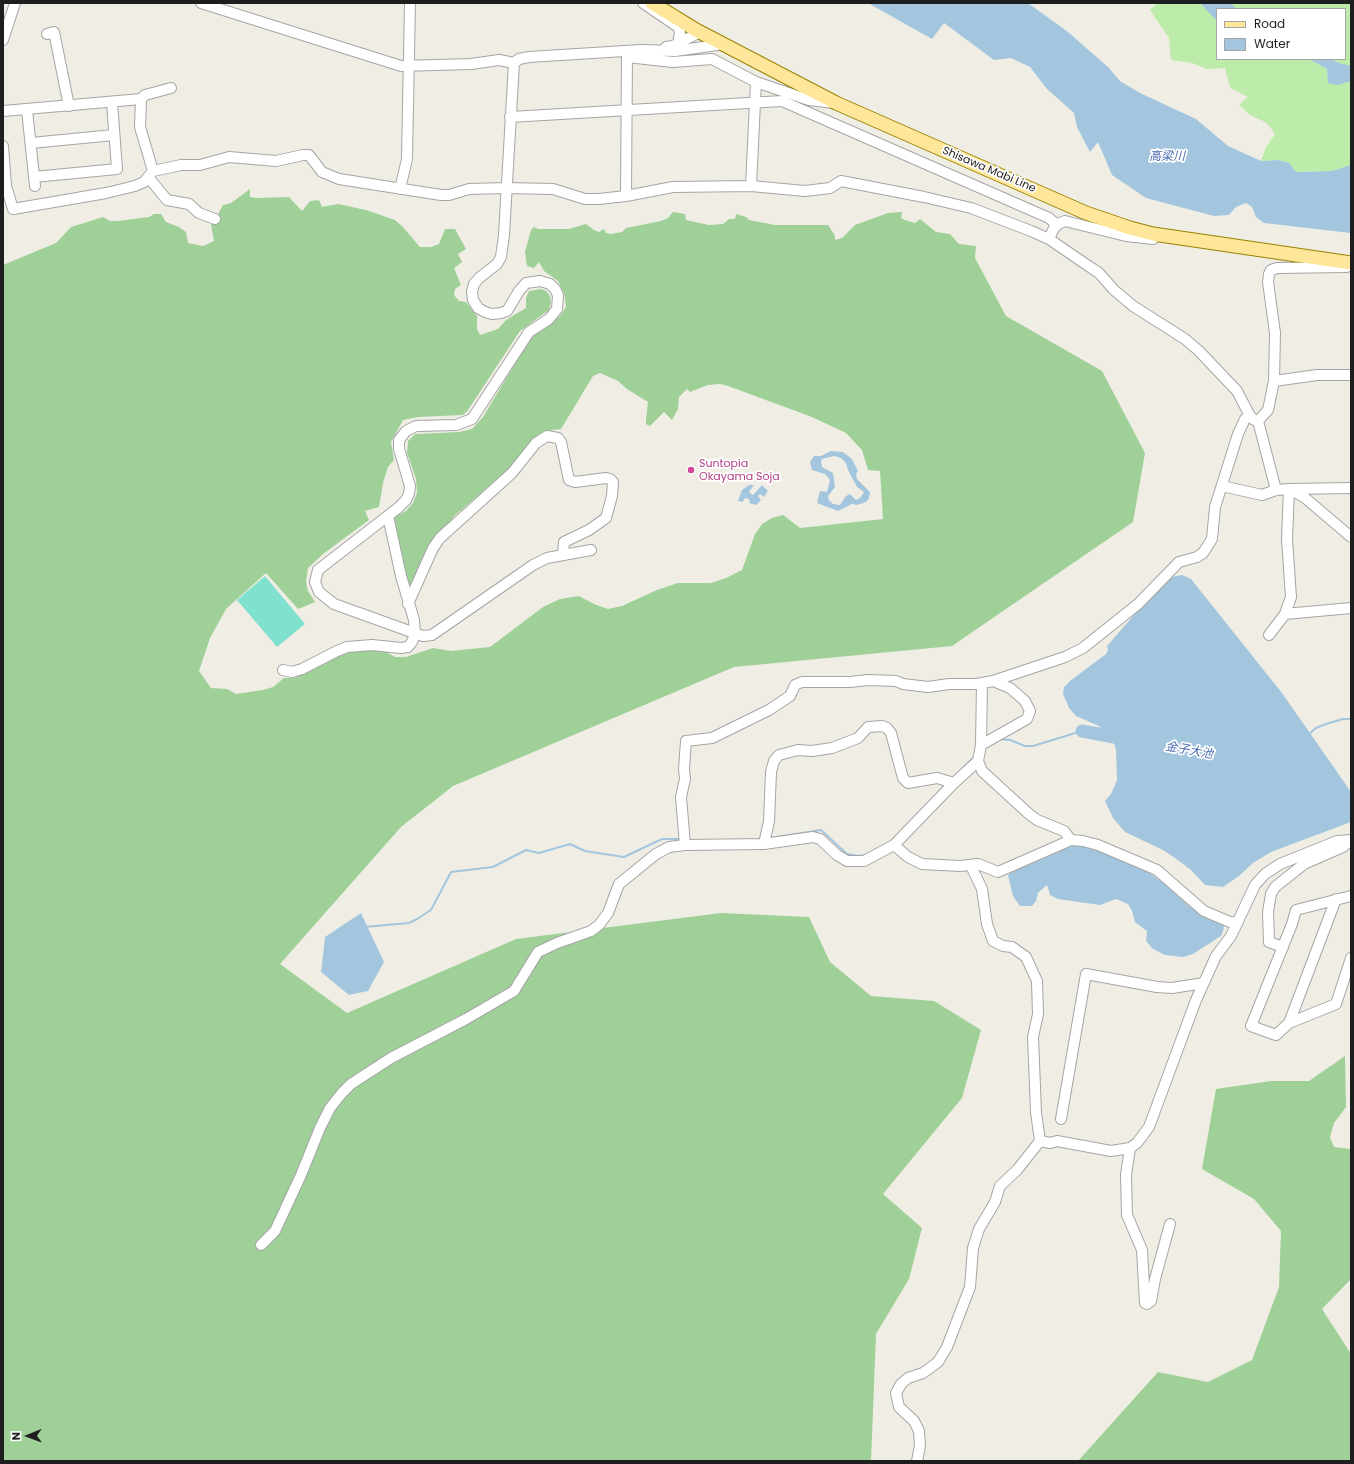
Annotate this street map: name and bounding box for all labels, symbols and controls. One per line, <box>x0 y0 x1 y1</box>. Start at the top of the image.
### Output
legend <box>1216 8 1346 60</box>
text: Road <box>1254 15 1285 32</box>
text: Water <box>1254 35 1290 52</box>
street label: Shisawa Mabi Line <box>940 144 1038 196</box>
water label: 高梁川 <box>1149 150 1185 164</box>
place label: Suntopia Okayama Soja <box>699 457 780 483</box>
marker: Suntopia Okayama Soja <box>686 465 696 475</box>
water label: 金子大池 <box>1164 740 1214 762</box>
north arrow <box>8 1416 48 1456</box>
text: N <box>8 1432 24 1440</box>

